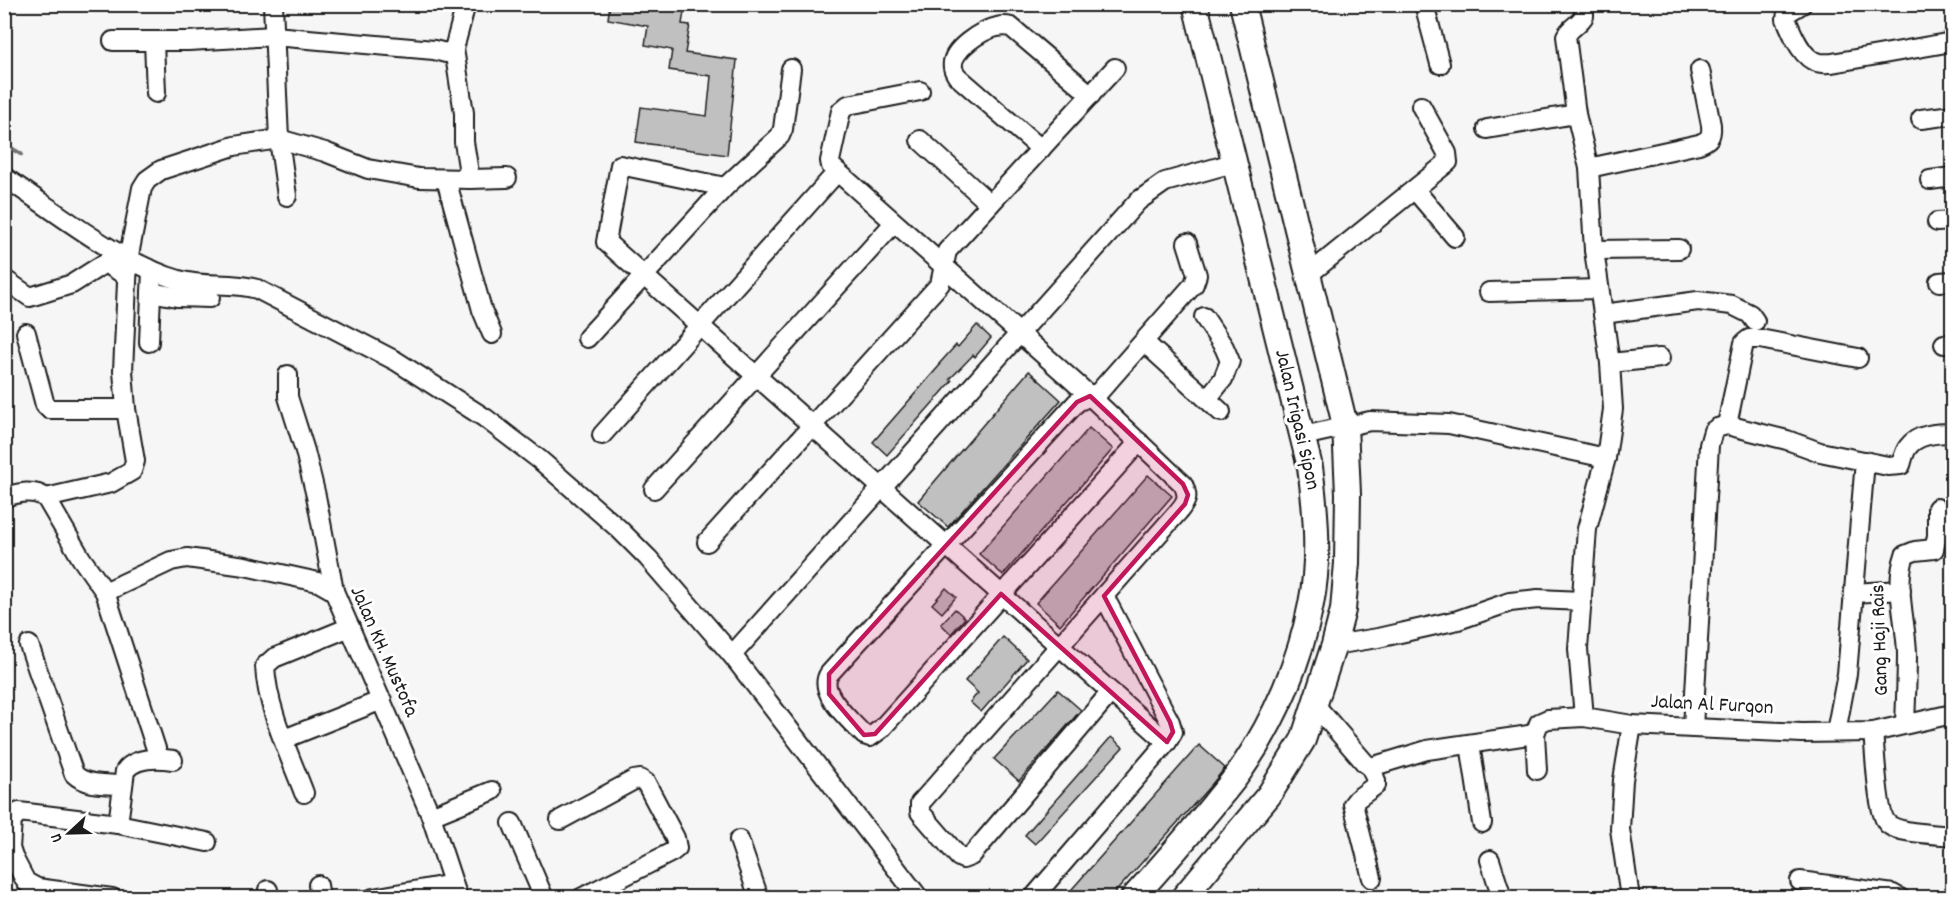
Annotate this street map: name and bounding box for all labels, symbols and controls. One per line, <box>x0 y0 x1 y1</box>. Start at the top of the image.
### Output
street label: Jalan Irigasi Sipon <box>1265 347 1327 493</box>
street label: Jalan KH. Mustofa <box>341 582 426 723</box>
street label: Gang Haji Rais <box>1864 584 1898 696</box>
street label: Jalan Al Furqon <box>1650 688 1774 724</box>
north arrow <box>39 803 99 863</box>
text: U <box>45 830 70 846</box>

